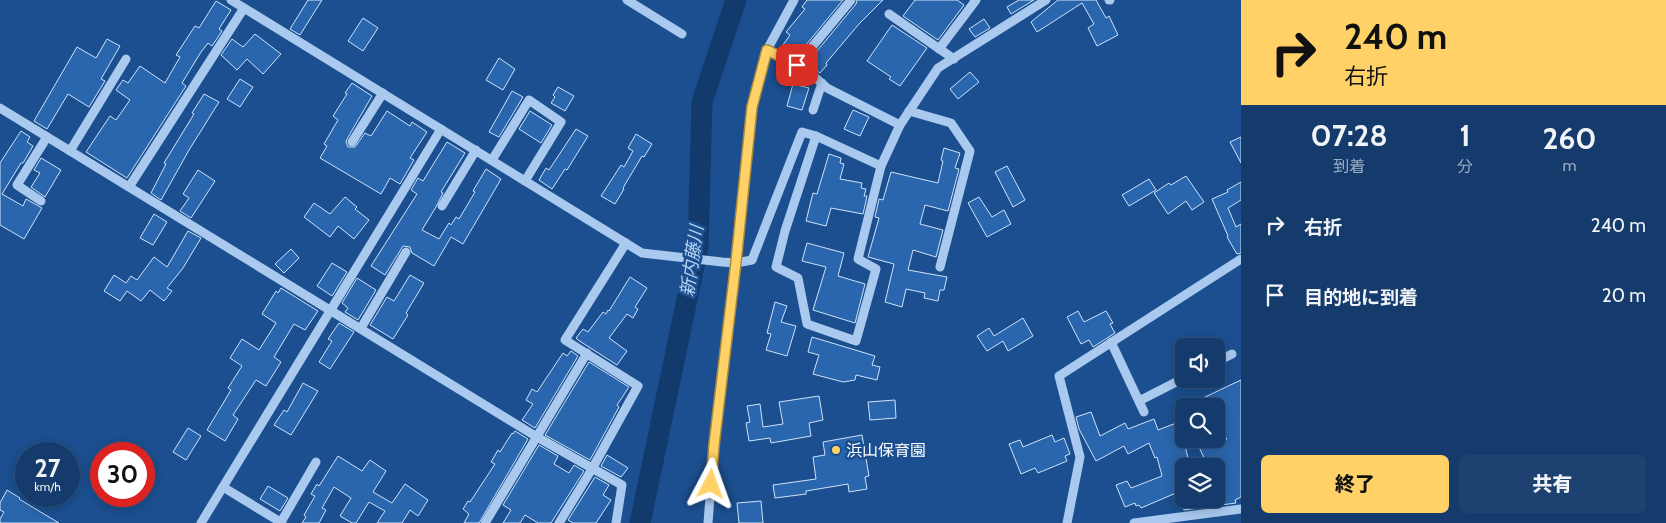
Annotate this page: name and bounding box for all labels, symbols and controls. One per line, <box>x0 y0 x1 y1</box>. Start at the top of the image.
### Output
text: 240 m <box>1344 15 1447 58</box>
icon: right <box>1261 20 1326 85</box>
pin <box>776 44 818 86</box>
icon: arrive <box>783 51 811 79</box>
text: 右折 <box>1344 63 1388 90</box>
text: 07:28 <box>1310 117 1388 154</box>
text: 1 <box>1460 117 1471 154</box>
text: 260 <box>1543 120 1596 157</box>
text: m <box>1563 156 1577 175</box>
text: 到着 <box>1333 157 1365 176</box>
text: 分 <box>1457 157 1473 176</box>
icon: right <box>1261 211 1289 239</box>
text: 240 m <box>1591 214 1646 237</box>
text: 右折 <box>1304 216 1342 239</box>
water label: 新内藤川 <box>676 222 708 298</box>
icon: arrive <box>1261 281 1289 309</box>
text: 20 m <box>1602 284 1646 307</box>
text: 目的地に到着 <box>1304 286 1418 309</box>
map controls <box>1175 338 1225 508</box>
button: sound <box>1175 338 1225 388</box>
button: search <box>1175 398 1225 448</box>
place label: 浜山保育園 <box>846 441 926 460</box>
speed limit sign: 30 <box>90 442 155 507</box>
marker: 浜山保育園 <box>830 444 842 456</box>
text: 27 <box>35 453 60 483</box>
button: 終了 <box>1261 455 1449 513</box>
button: 共有 <box>1459 455 1646 513</box>
position arrow <box>684 457 736 509</box>
button: layers <box>1175 458 1225 508</box>
text: km/h <box>34 479 61 494</box>

